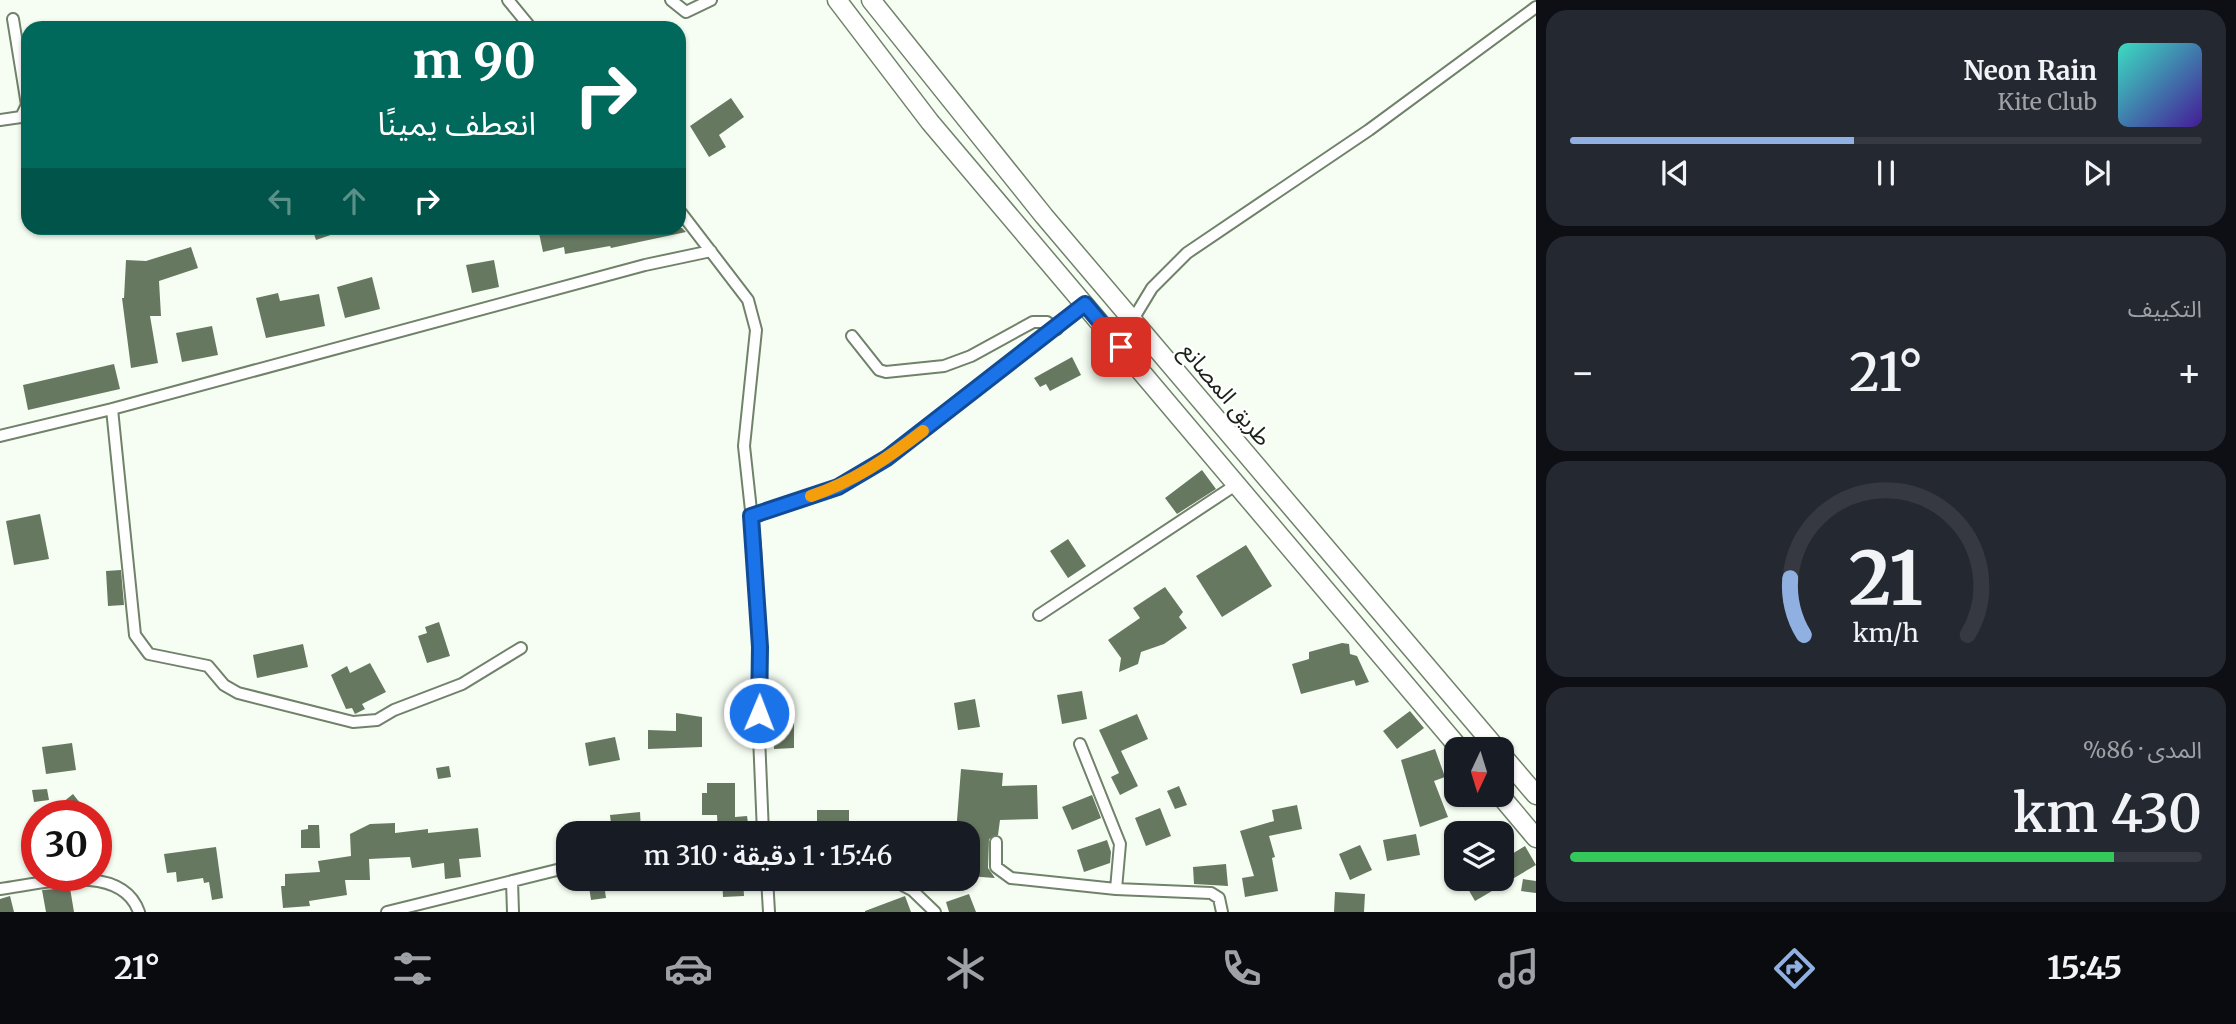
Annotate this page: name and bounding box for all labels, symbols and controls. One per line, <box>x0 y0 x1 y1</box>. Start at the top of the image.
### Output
text: 90 m <box>412 30 536 91</box>
icon: right <box>560 49 651 140</box>
text: Neon Rain <box>1963 54 2097 87</box>
text: Kite Club <box>1998 87 2097 116</box>
text: انعطف يمينًا <box>377 104 536 144</box>
icon: previous <box>1656 154 1694 192</box>
icon: pause <box>1867 154 1905 192</box>
icon: next <box>2078 154 2116 192</box>
icon: left <box>262 182 300 220</box>
icon: ahead <box>335 182 373 220</box>
icon: right <box>408 182 446 220</box>
text: التكييف <box>2128 294 2202 323</box>
pin <box>1091 317 1151 377</box>
icon: arrive <box>1102 328 1140 366</box>
street label: طريق المصانع <box>1172 336 1278 453</box>
text: 21° <box>1849 340 1923 405</box>
text: − <box>1570 349 1595 396</box>
text: + <box>2177 349 2202 396</box>
text: 21 <box>1849 533 1923 625</box>
text: km/h <box>1853 617 1919 649</box>
position arrow <box>722 676 796 750</box>
text: المدى · 86% <box>2083 735 2202 764</box>
north arrow <box>1444 737 1514 807</box>
map controls <box>1444 737 1514 891</box>
text: 430 km <box>2013 781 2202 846</box>
speed limit sign: 30 <box>21 800 112 891</box>
button: layers <box>1444 821 1514 891</box>
text: 15:46 · 1 دقيقة · 310 m <box>644 839 892 872</box>
icon: filters <box>388 944 437 993</box>
icon: car <box>664 944 713 993</box>
icon: climate <box>941 944 990 993</box>
icon: phone <box>1217 944 1266 993</box>
icon: music <box>1494 944 1543 993</box>
icon: directions <box>1770 944 1819 993</box>
text: 21° <box>114 948 160 988</box>
text: 15:45 <box>2047 948 2122 988</box>

